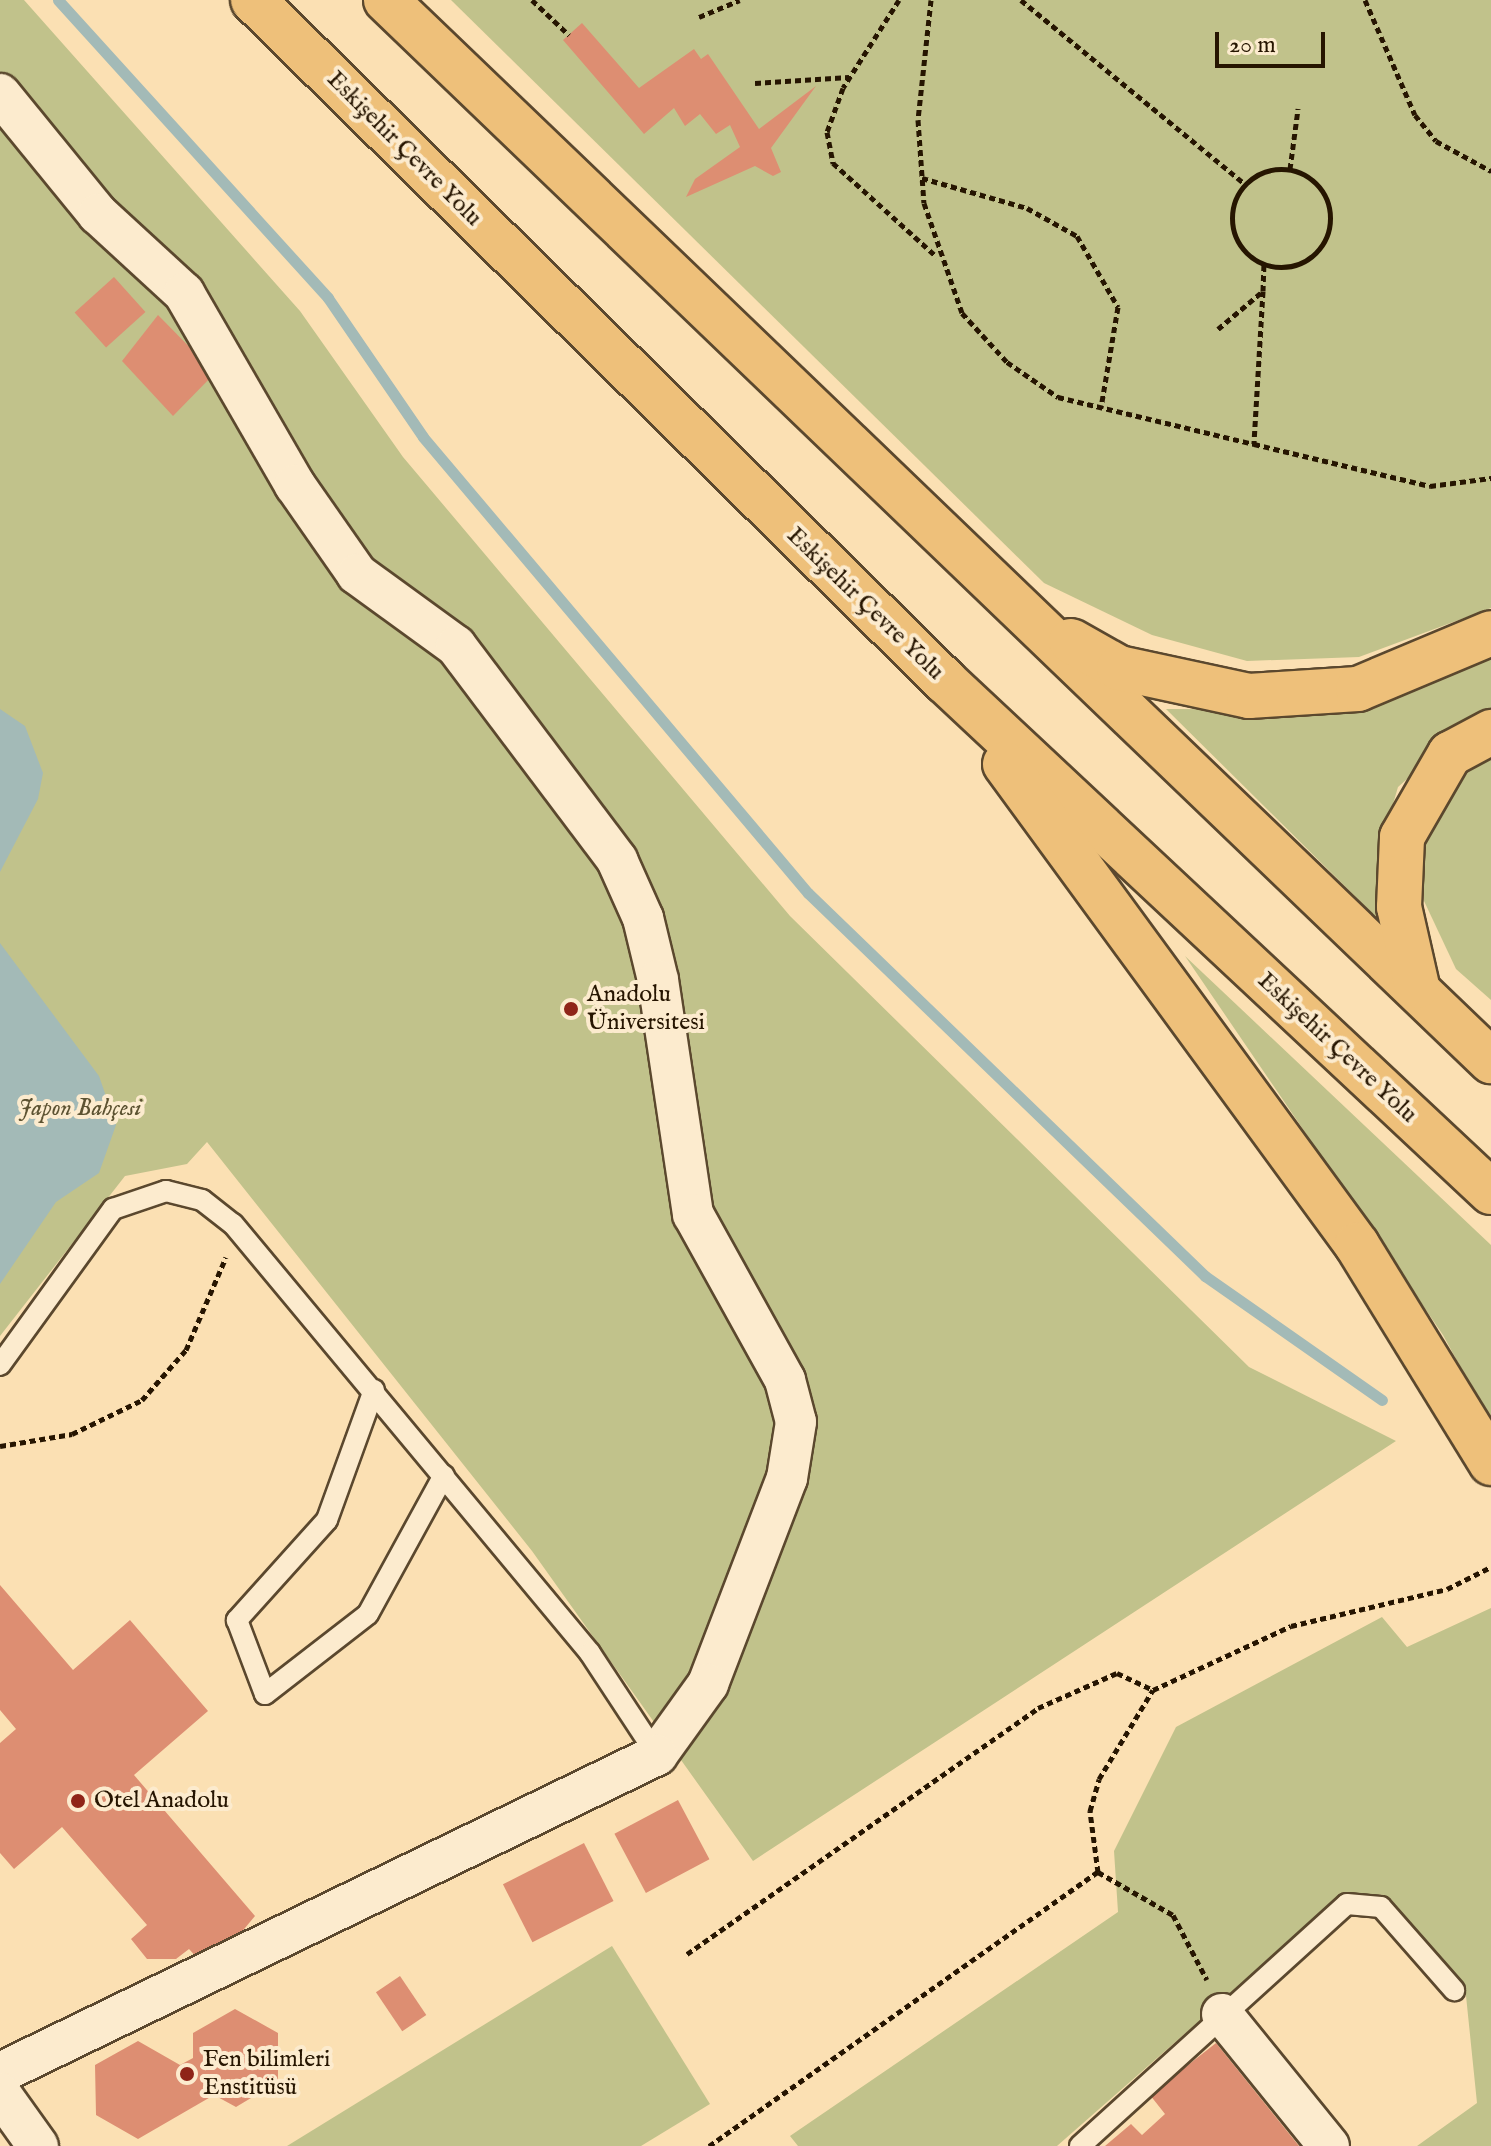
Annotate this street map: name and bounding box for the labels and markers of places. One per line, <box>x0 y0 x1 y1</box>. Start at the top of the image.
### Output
place label: Anadolu Üniversitesi <box>587 981 705 1037</box>
marker: Anadolu Üniversitesi <box>562 1000 580 1018</box>
place label: Otel Anadolu <box>94 1787 229 1815</box>
marker: Otel Anadolu <box>69 1792 87 1810</box>
place label: Fen bilimleri Enstitüsü <box>203 2046 330 2102</box>
marker: Fen bilimleri Enstitüsü <box>178 2065 196 2083</box>

